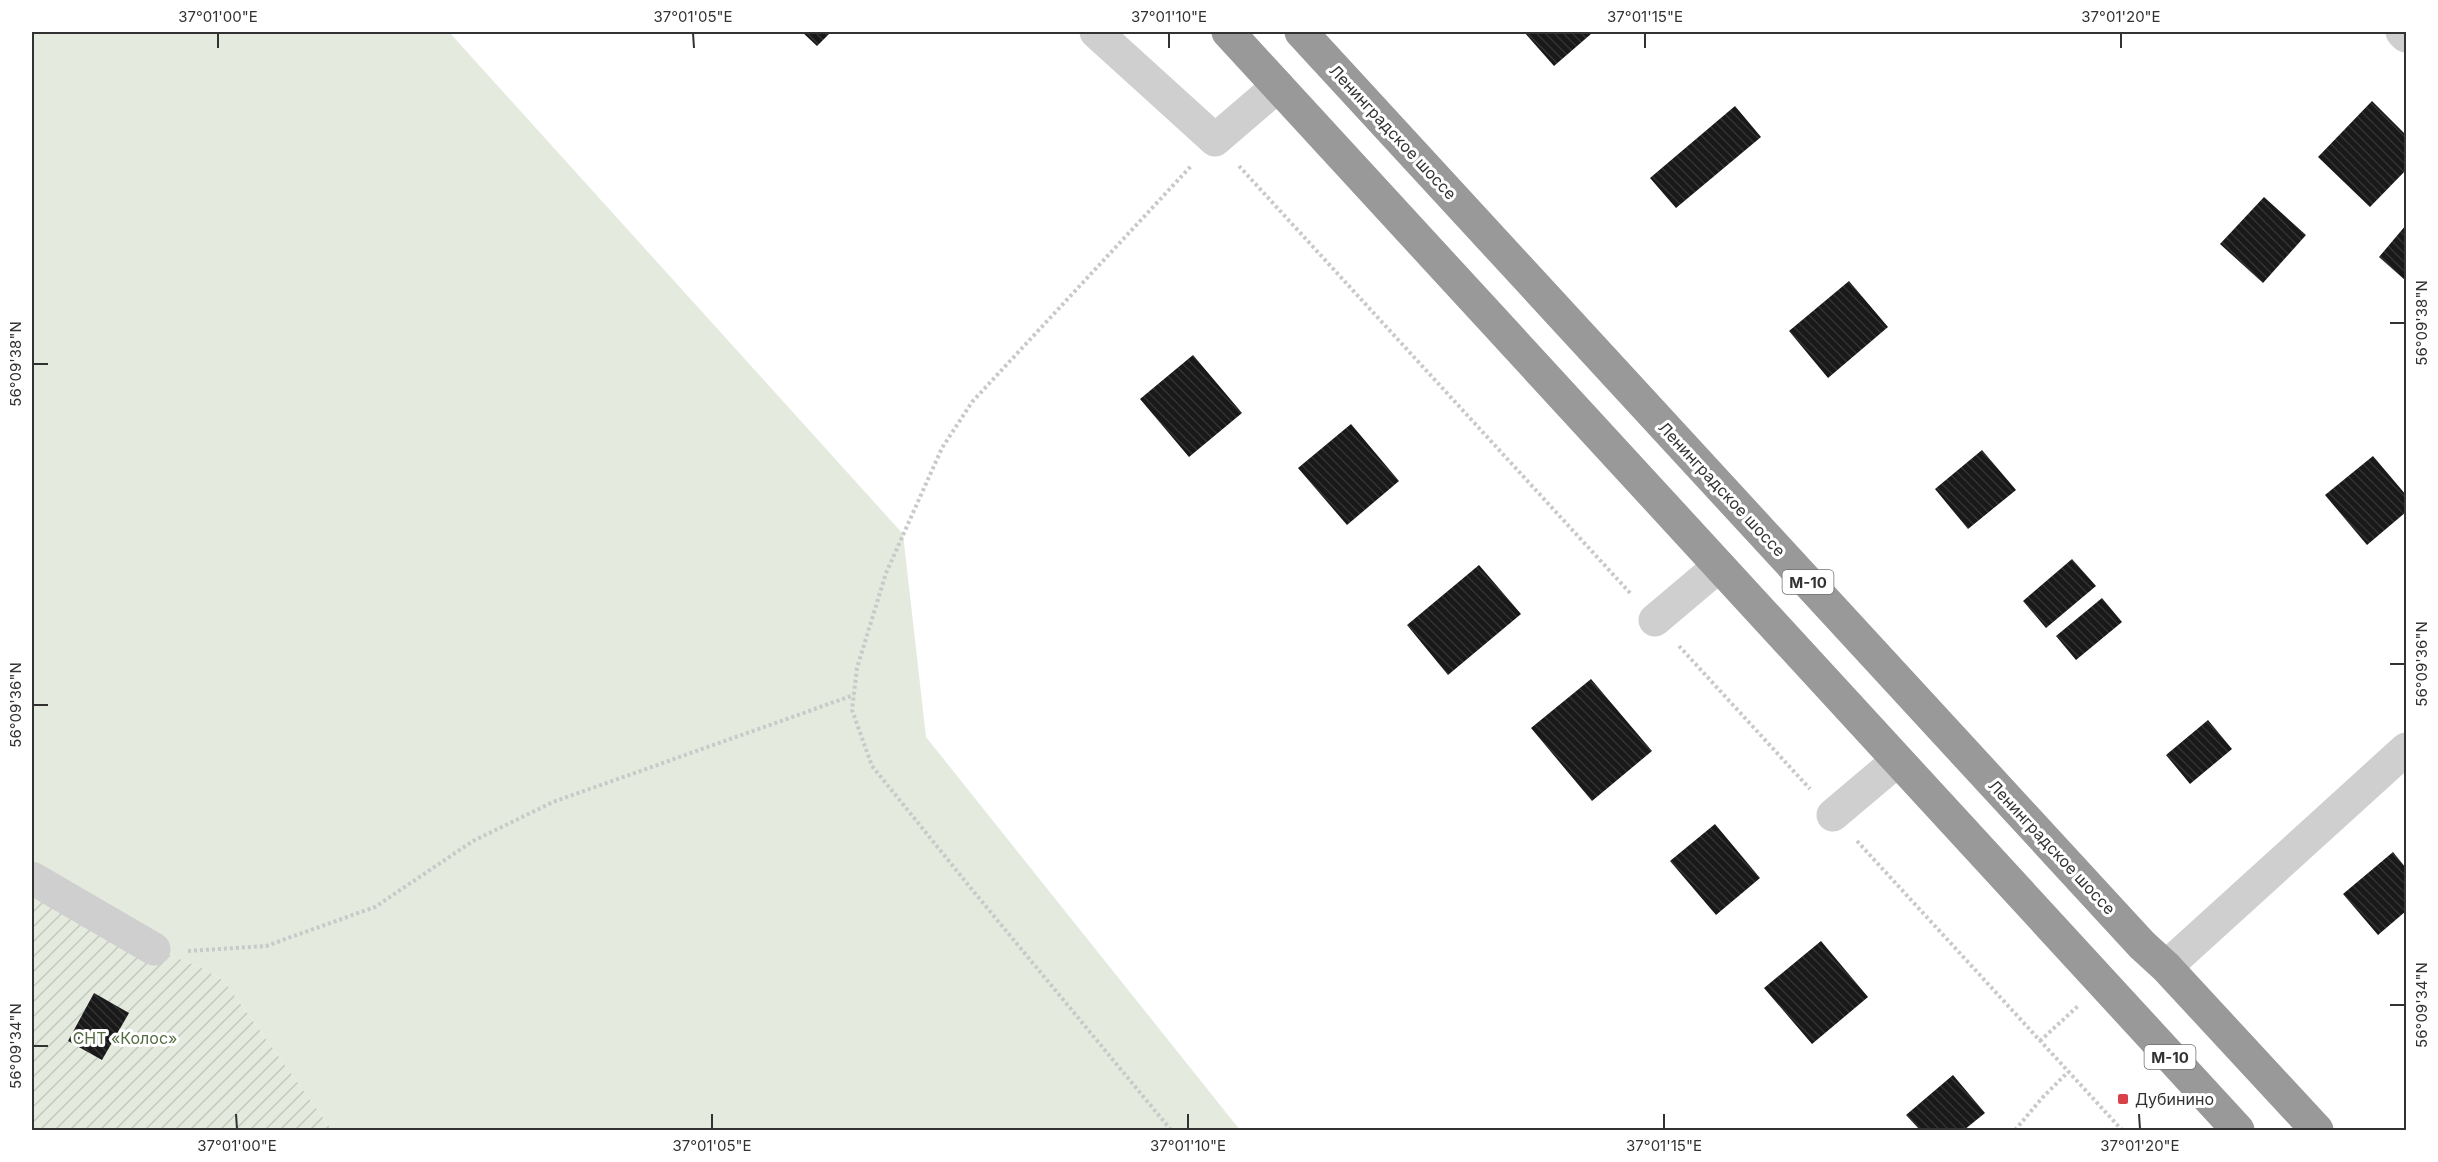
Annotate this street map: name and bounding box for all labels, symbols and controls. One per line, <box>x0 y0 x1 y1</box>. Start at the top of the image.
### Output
text: 37°01'00"E <box>178 7 258 26</box>
text: 37°01'05"E <box>653 7 733 26</box>
text: 37°01'10"E <box>1131 7 1207 26</box>
text: 37°01'15"E <box>1607 7 1683 26</box>
text: 37°01'20"E <box>2081 7 2161 26</box>
street label: Ленинградское шоссе <box>1325 60 1461 204</box>
text: 56°09'38"N <box>2412 280 2431 366</box>
text: 56°09'38"N <box>6 321 25 407</box>
street label: Ленинградское шоссе <box>1654 417 1790 561</box>
road number: М-10 <box>1782 570 1834 594</box>
text: 56°09'36"N <box>2412 621 2431 707</box>
text: 56°09'36"N <box>6 662 25 748</box>
street label: Ленинградское шоссе <box>1984 775 2120 919</box>
text: 56°09'34"N <box>2412 962 2431 1048</box>
text: 56°09'34"N <box>6 1003 25 1089</box>
park label: СНТ «Колос» <box>73 1028 177 1048</box>
road number: М-10 <box>2144 1045 2196 1069</box>
place label: Дубинино <box>2135 1089 2214 1109</box>
marker: Дубинино <box>2116 1092 2130 1106</box>
text: 37°01'00"E <box>197 1136 277 1155</box>
text: 37°01'05"E <box>672 1136 752 1155</box>
text: 37°01'10"E <box>1150 1136 1226 1155</box>
text: 37°01'15"E <box>1626 1136 1702 1155</box>
text: 37°01'20"E <box>2100 1136 2180 1155</box>

